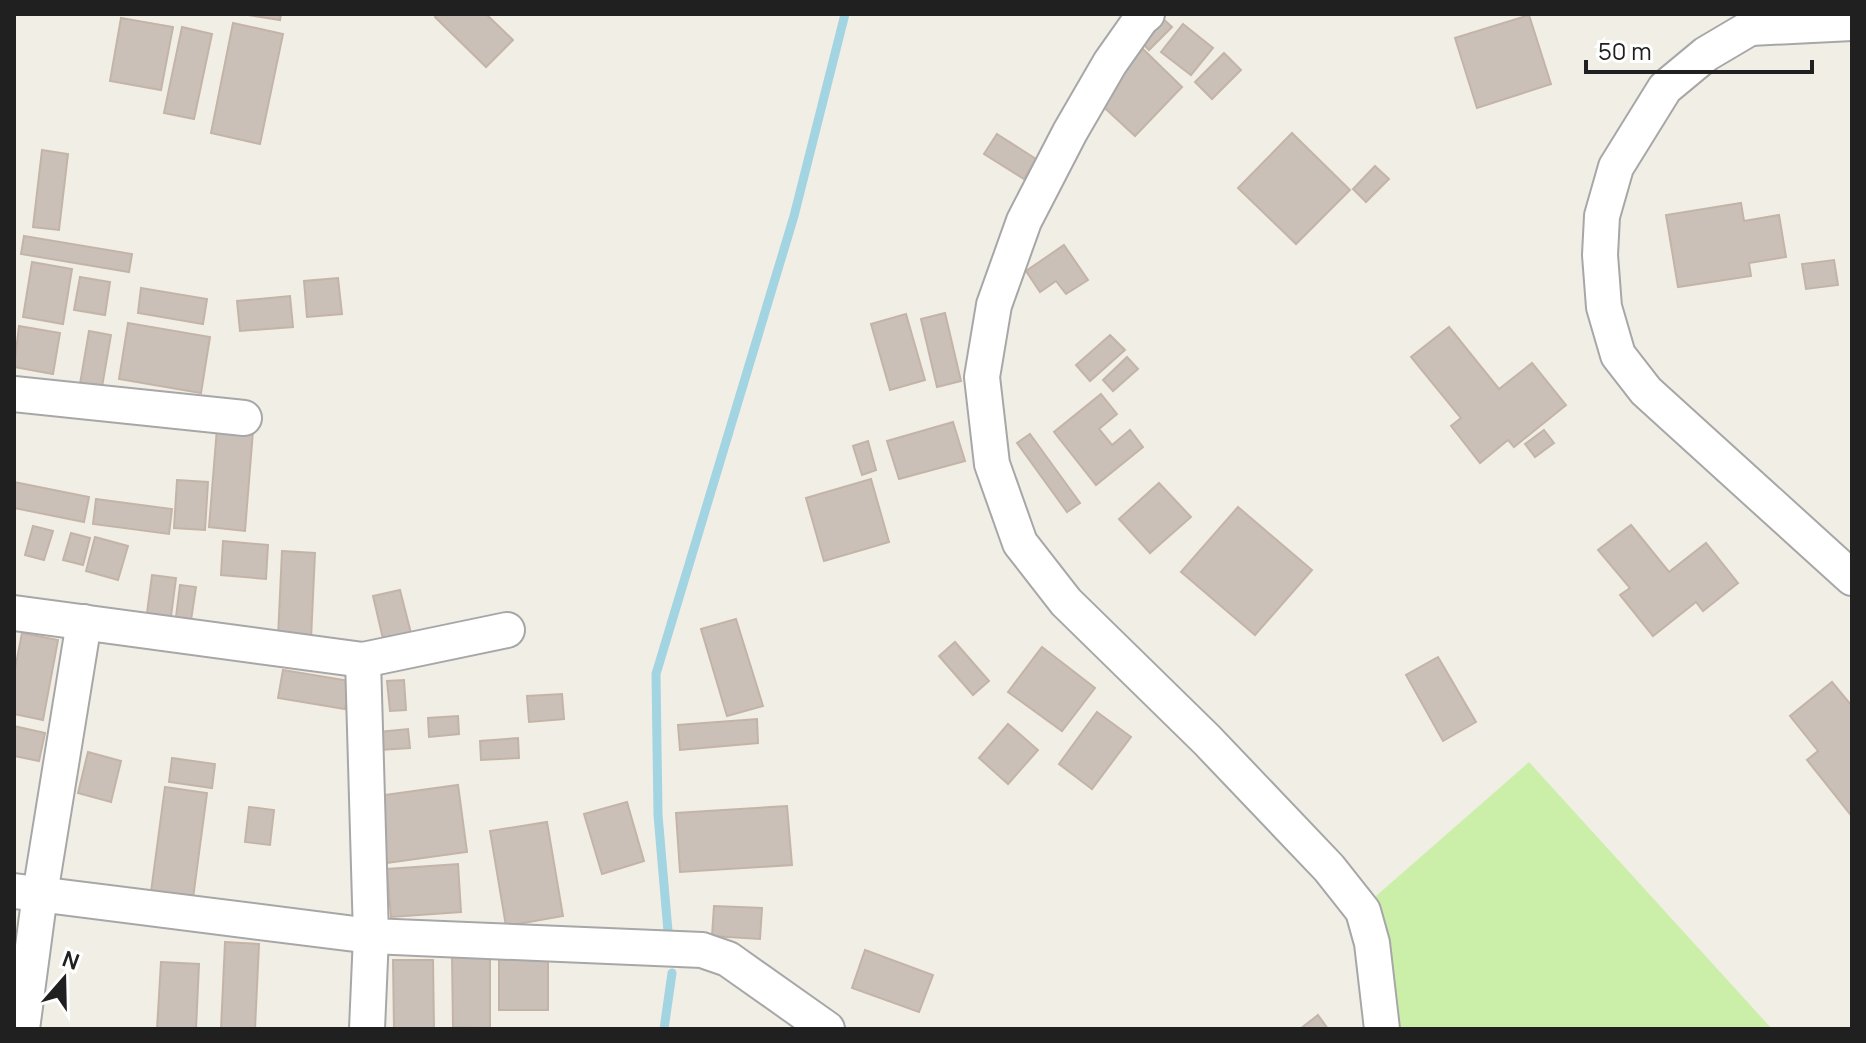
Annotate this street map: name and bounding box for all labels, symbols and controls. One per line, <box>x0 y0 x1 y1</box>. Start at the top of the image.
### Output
scale bar <box>1586 24 1812 74</box>
text: 50 m <box>1598 34 1652 67</box>
north arrow <box>24 939 104 1019</box>
text: N <box>58 943 83 977</box>

